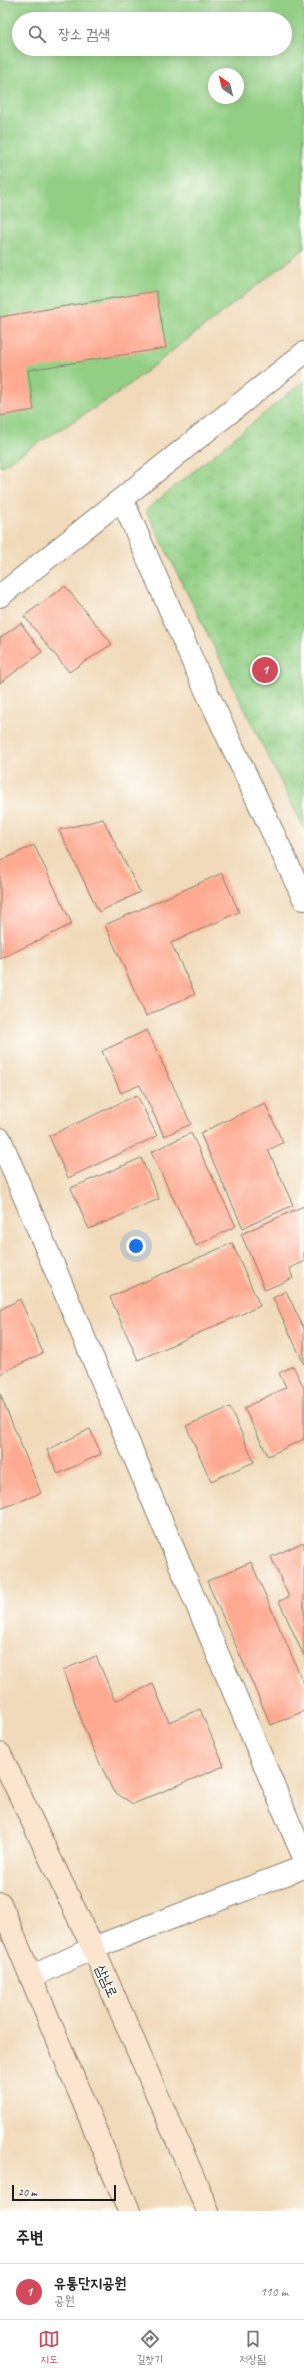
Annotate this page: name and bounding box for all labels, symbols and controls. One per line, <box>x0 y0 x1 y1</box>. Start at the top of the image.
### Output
search box <box>12 12 292 56</box>
icon: search <box>26 23 48 45</box>
text: 장소 검색 <box>58 25 110 44</box>
north arrow <box>208 68 244 104</box>
pin: 1 <box>252 655 278 685</box>
your location <box>126 1236 146 1256</box>
street label: 삼남로 <box>92 1962 121 2000</box>
scale bar <box>12 2183 116 2202</box>
text: 20 m <box>18 2185 37 2199</box>
text: 주변 <box>16 2227 43 2248</box>
text: 유통단지공원 <box>54 2274 126 2293</box>
text: 1 <box>26 2284 32 2300</box>
text: 110 m <box>260 2284 288 2300</box>
text: 공원 <box>54 2293 75 2309</box>
tab: 지도 <box>38 2328 60 2367</box>
tab: 길찾기 <box>136 2328 163 2367</box>
tab: 저장됨 <box>239 2328 266 2367</box>

